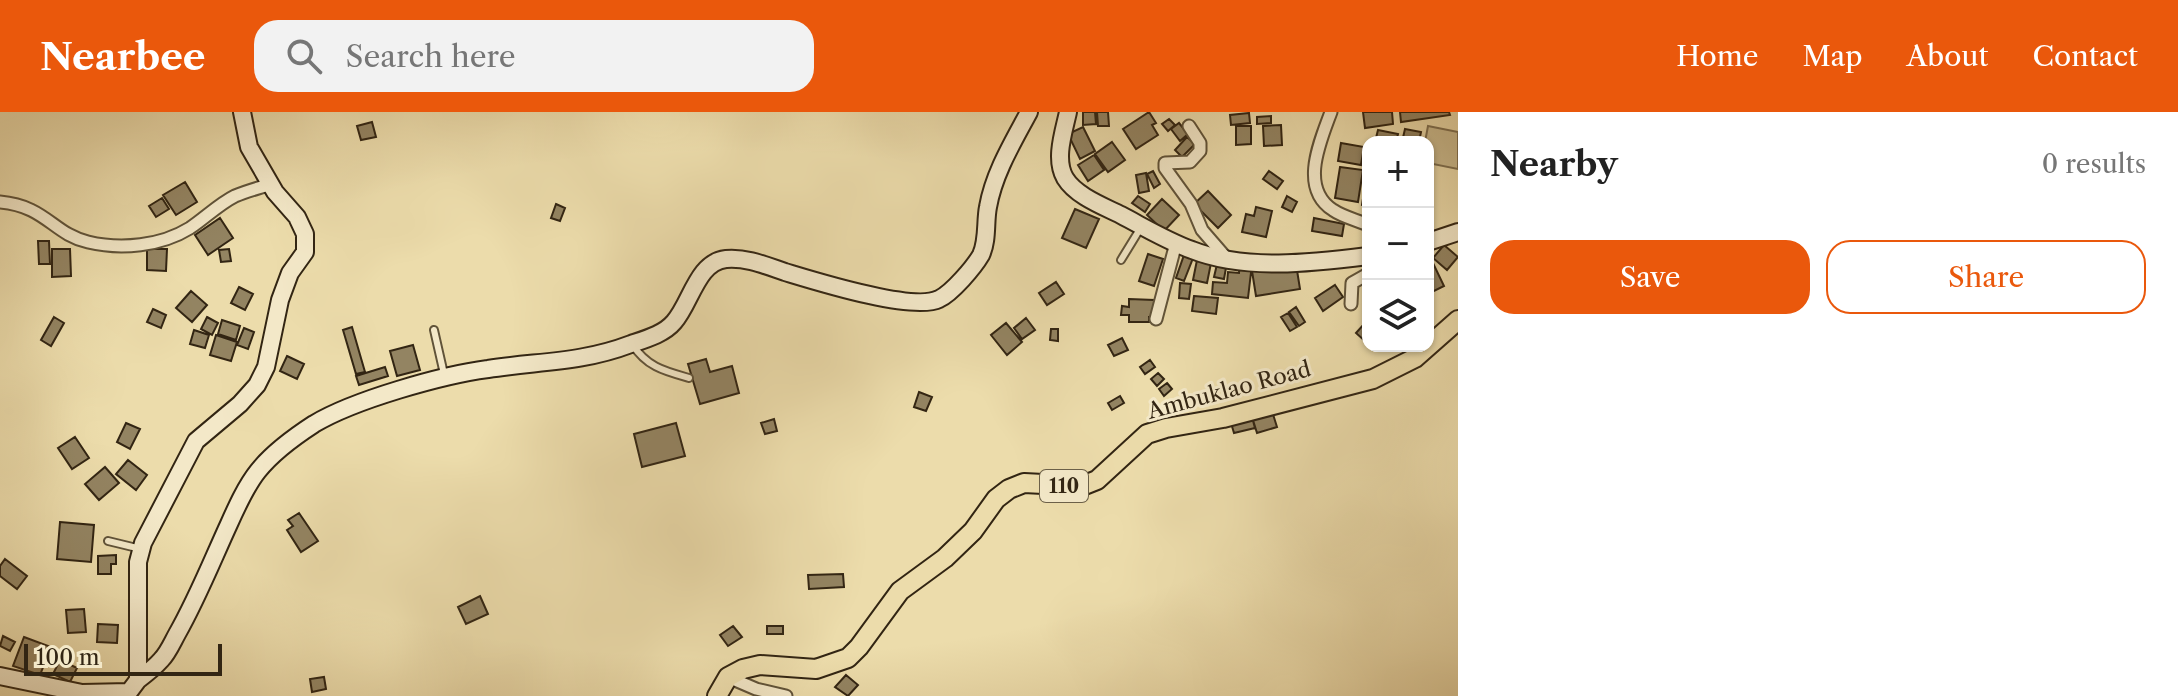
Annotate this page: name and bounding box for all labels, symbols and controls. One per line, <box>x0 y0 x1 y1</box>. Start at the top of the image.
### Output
search box <box>254 20 814 92</box>
text: Nearbee <box>40 33 206 80</box>
icon: search <box>282 34 326 78</box>
text: Search here <box>346 38 516 75</box>
text: Home <box>1676 39 1758 73</box>
text: Map <box>1802 39 1862 73</box>
text: About <box>1906 39 1988 73</box>
text: Contact <box>2032 39 2138 73</box>
map controls <box>1362 136 1434 352</box>
button: + <box>1362 136 1434 208</box>
text: Nearby <box>1490 143 1618 185</box>
text: 0 results <box>2042 148 2146 180</box>
button: − <box>1362 208 1434 280</box>
button: Save <box>1490 240 1810 314</box>
button: Share <box>1826 240 2146 314</box>
button: layers <box>1362 280 1434 352</box>
street label: Ambuklao Road <box>1143 355 1314 425</box>
road number: 110 <box>1040 470 1088 502</box>
scale bar <box>24 640 222 676</box>
text: 100 m <box>36 644 99 671</box>

